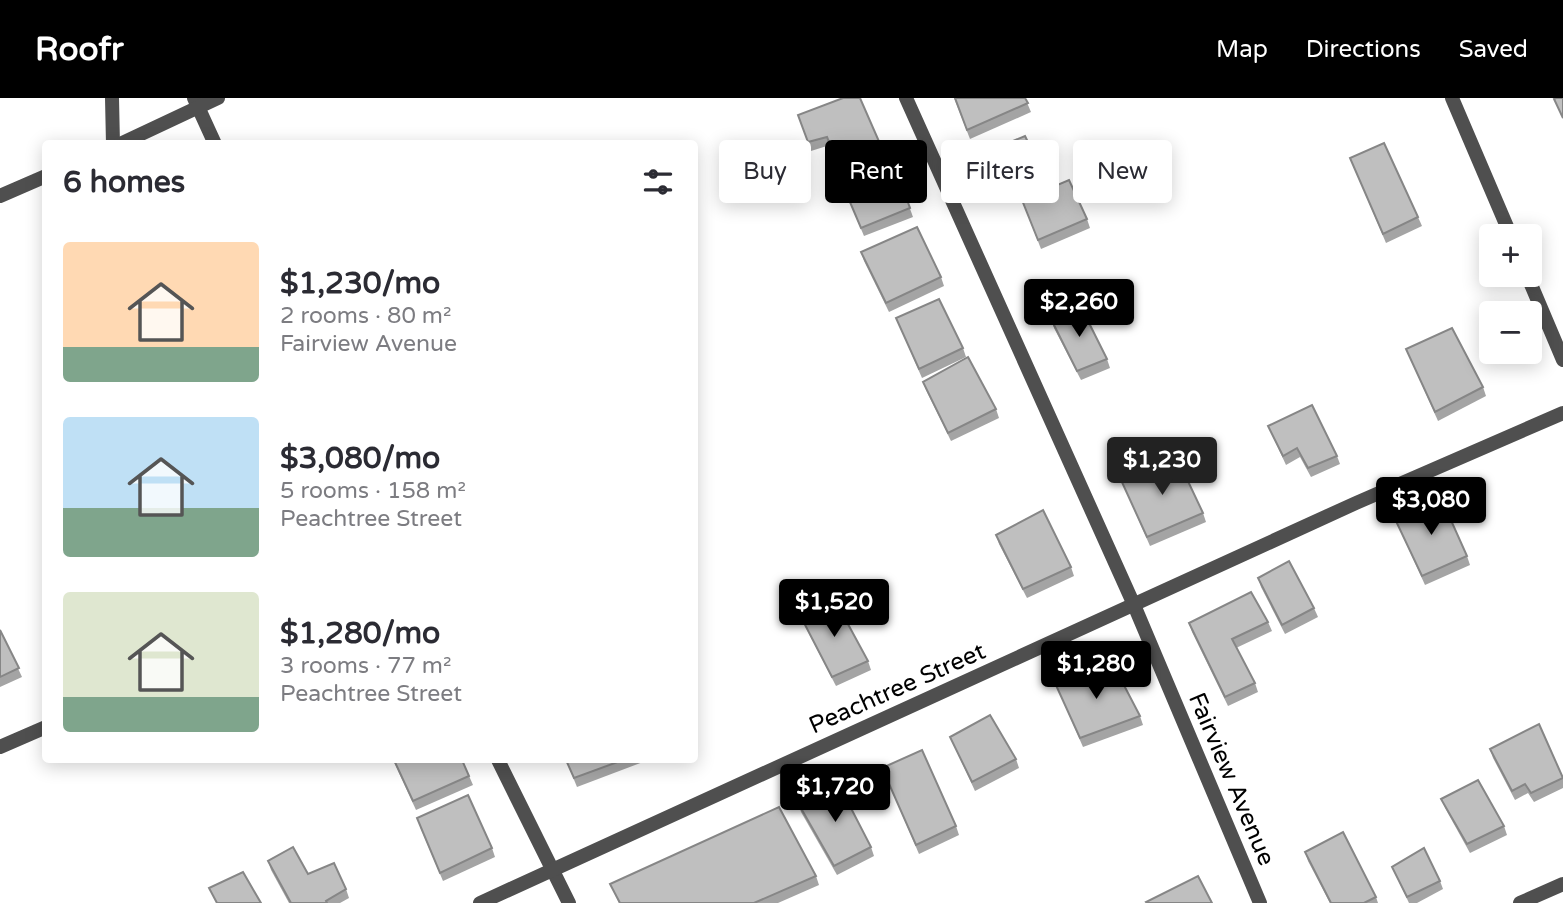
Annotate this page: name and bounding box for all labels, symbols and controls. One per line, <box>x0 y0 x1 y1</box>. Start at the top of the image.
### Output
text: Roofr <box>35 30 124 69</box>
text: Map <box>1216 35 1268 64</box>
text: Directions <box>1306 35 1421 64</box>
text: Saved <box>1459 35 1528 64</box>
chip: Buy <box>719 140 811 203</box>
chip: Rent <box>825 140 927 203</box>
chip: Filters <box>941 140 1059 203</box>
chip: New <box>1073 140 1172 203</box>
icon: filters <box>639 163 677 201</box>
text: 6 homes <box>63 164 185 201</box>
map controls <box>1479 224 1542 364</box>
button: + <box>1479 224 1542 287</box>
text: $1,230/mo <box>280 265 440 302</box>
icon: home <box>119 270 203 354</box>
pin: $2,260 <box>1022 280 1136 339</box>
text: $2,260 <box>1040 288 1118 316</box>
button: − <box>1479 301 1542 364</box>
text: 2 rooms · 80 m² <box>280 302 451 330</box>
text: Fairview Avenue <box>280 330 457 358</box>
pin: $1,230 <box>1105 438 1219 497</box>
text: $3,080/mo <box>280 440 440 477</box>
icon: home <box>119 445 203 529</box>
text: $1,230 <box>1123 446 1201 474</box>
text: 5 rooms · 158 m² <box>280 477 466 505</box>
pin: $3,080 <box>1374 478 1488 537</box>
text: $3,080 <box>1392 486 1470 514</box>
text: Peachtree Street <box>280 505 462 533</box>
pin: $1,520 <box>777 580 891 639</box>
text: $1,520 <box>795 588 873 616</box>
text: $1,280/mo <box>280 615 440 652</box>
icon: home <box>119 620 203 704</box>
street label: Peachtree Street <box>805 637 990 740</box>
pin: $1,280 <box>1039 642 1153 701</box>
text: $1,280 <box>1057 650 1135 678</box>
text: 3 rooms · 77 m² <box>280 652 451 680</box>
text: Peachtree Street <box>280 680 462 708</box>
street label: Fairview Avenue <box>1182 689 1281 870</box>
pin: $1,720 <box>778 764 892 824</box>
text: $1,720 <box>796 773 874 801</box>

